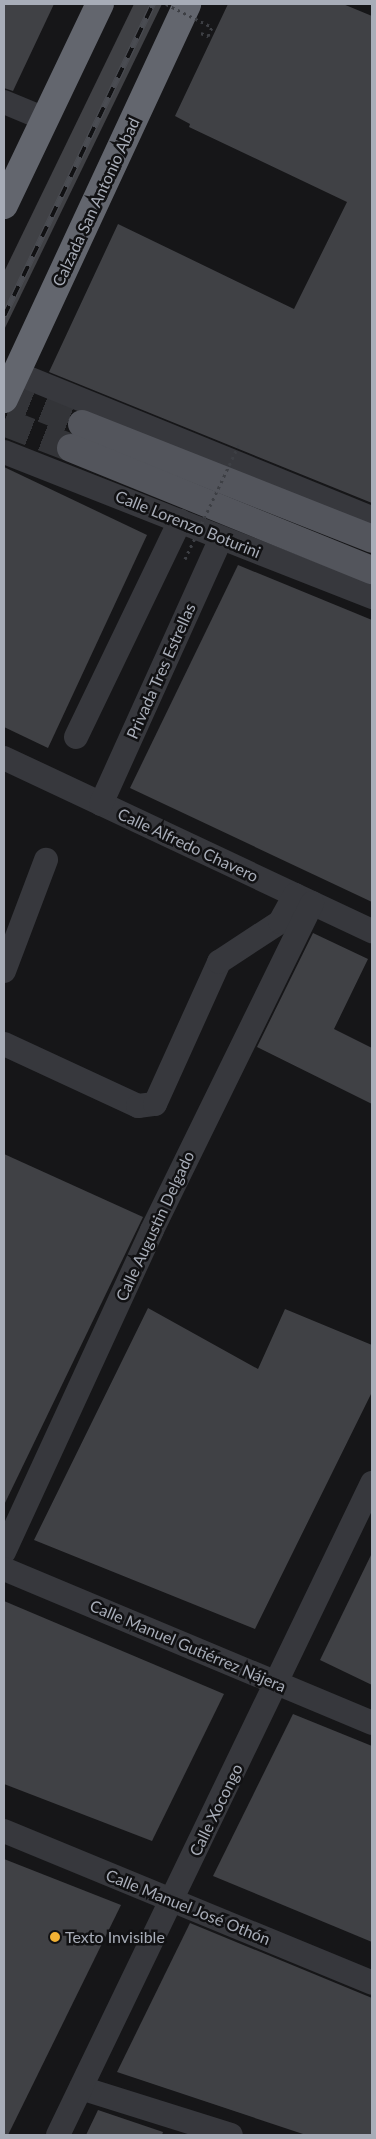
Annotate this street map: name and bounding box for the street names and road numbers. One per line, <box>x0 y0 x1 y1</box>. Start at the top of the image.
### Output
street label: Calzada San Antonio Abad <box>48 114 144 290</box>
street label: Calle Lorenzo Boturini <box>113 486 263 562</box>
street label: Privada Tres Estrellas <box>122 600 200 742</box>
street label: Calle Alfredo Chavero <box>114 804 262 886</box>
street label: Calle Augustin Delgado <box>112 1148 198 1304</box>
street label: Calle Manuel Gutiérrez Nájera <box>87 1596 289 1696</box>
street label: Calle Xocongo <box>185 1761 247 1859</box>
street label: Calle Manuel José Othón <box>103 1865 273 1949</box>

